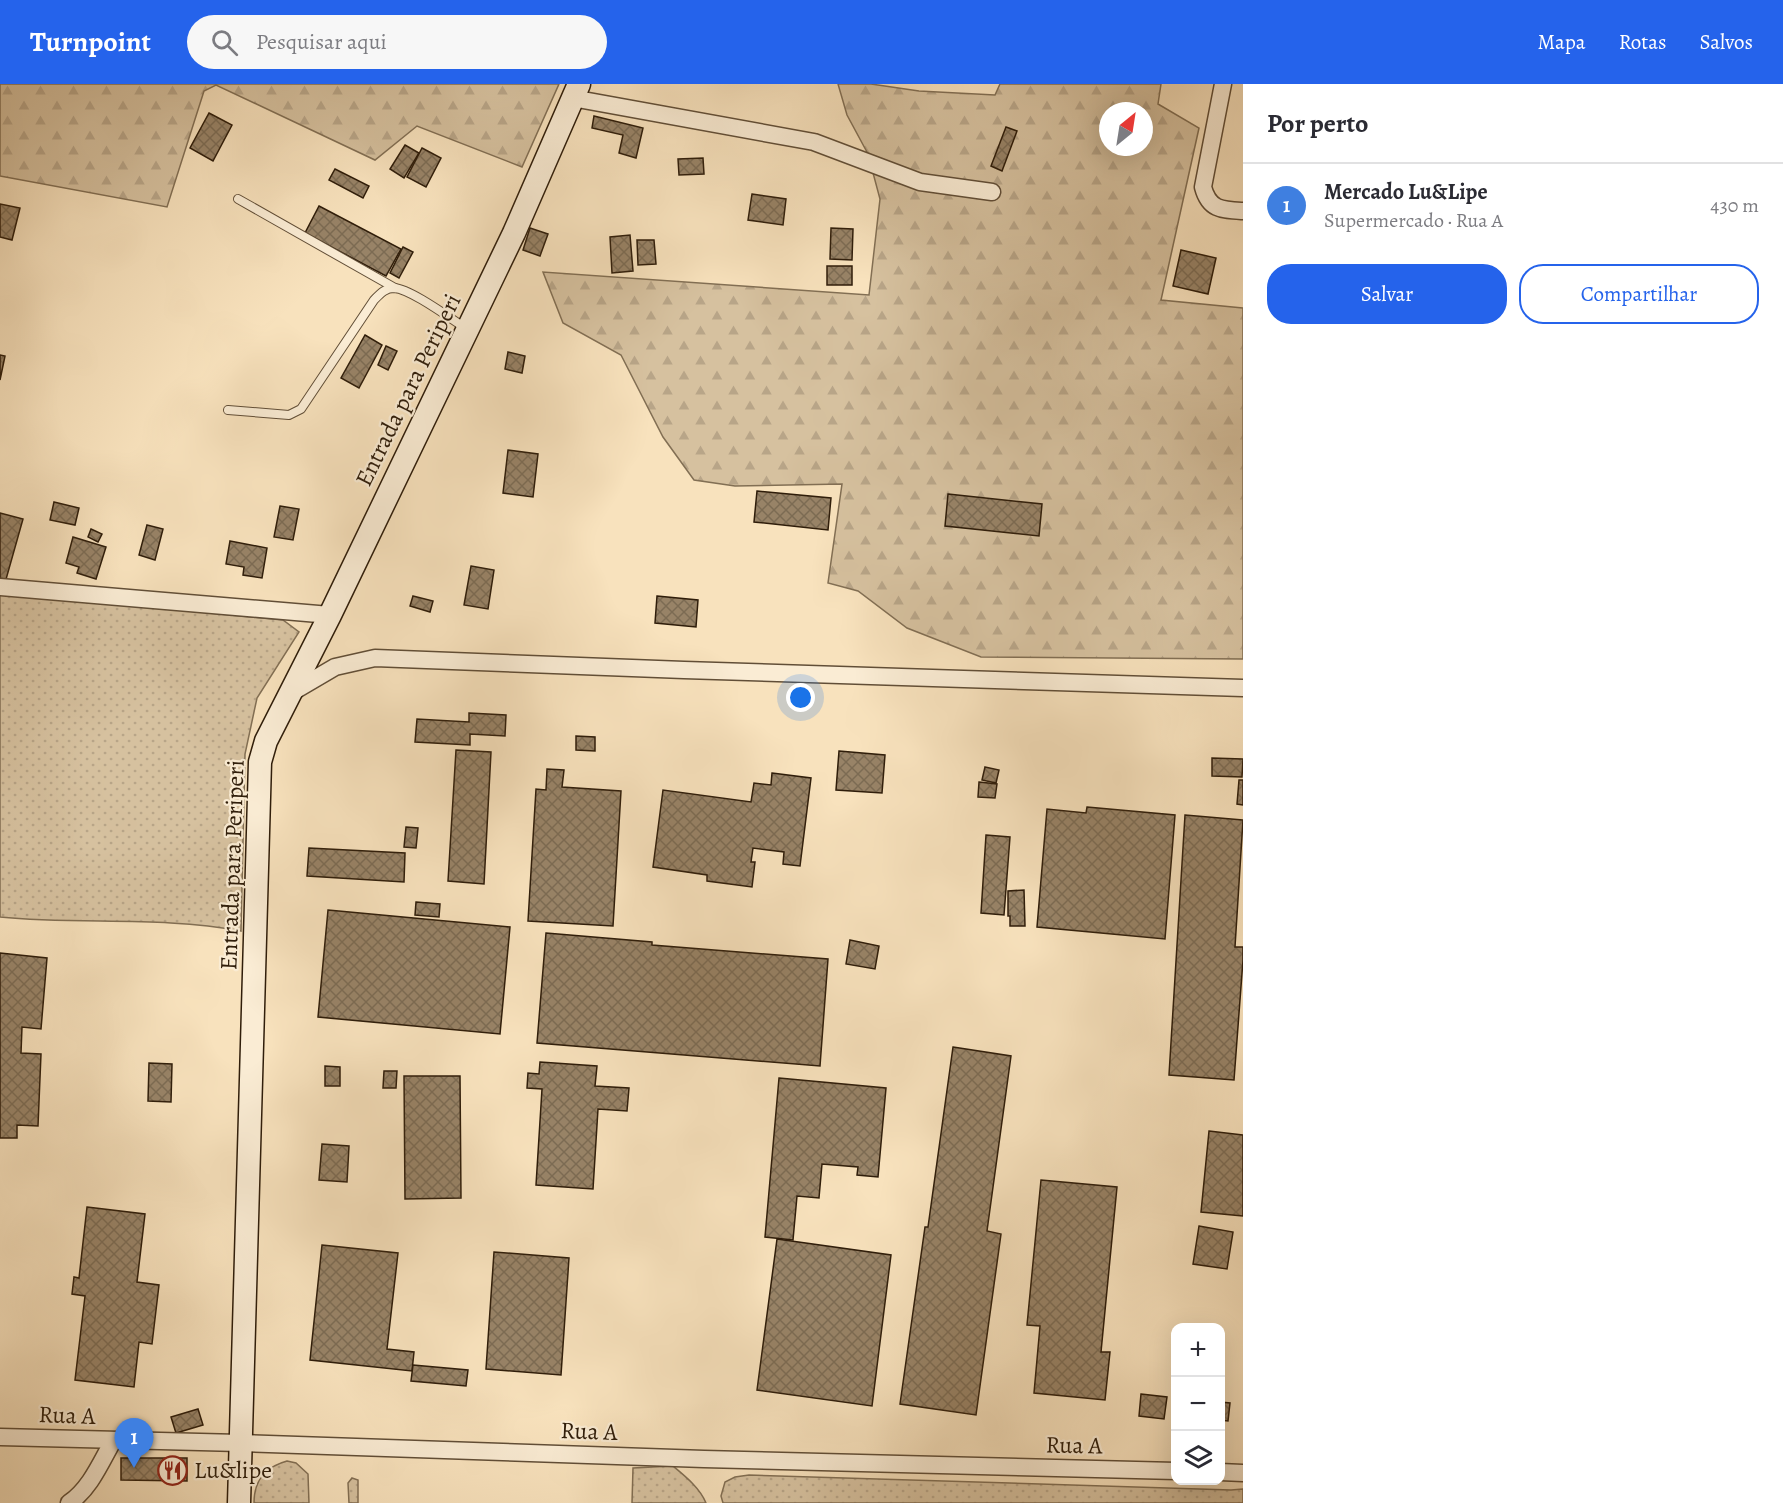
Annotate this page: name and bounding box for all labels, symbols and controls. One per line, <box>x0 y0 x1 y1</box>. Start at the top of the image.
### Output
search box <box>187 15 607 69</box>
text: Turnpoint <box>30 23 151 61</box>
icon: search <box>208 26 241 59</box>
text: Pesquisar aqui <box>256 27 387 57</box>
text: Mapa <box>1537 28 1586 56</box>
text: Rotas <box>1619 28 1666 56</box>
text: Salvos <box>1699 28 1753 56</box>
north arrow <box>1099 102 1153 156</box>
text: Por perto <box>1267 106 1368 141</box>
text: Mercado Lu&Lipe <box>1324 177 1488 207</box>
text: 1 <box>1283 192 1290 219</box>
text: 430 m <box>1710 192 1759 219</box>
text: Supermercado · Rua A <box>1324 207 1503 234</box>
button: Salvar <box>1267 264 1507 324</box>
button: Compartilhar <box>1519 264 1759 324</box>
street label: Entrada para Periperi <box>347 288 469 492</box>
your location <box>786 683 815 712</box>
street label: Entrada para Periperi <box>212 759 252 971</box>
map controls <box>1171 1323 1225 1485</box>
button: + <box>1171 1323 1225 1377</box>
button: − <box>1171 1377 1225 1431</box>
street label: Rua A <box>38 1398 97 1432</box>
street label: Rua A <box>560 1414 619 1448</box>
pin: 1 <box>114 1418 154 1468</box>
street label: Rua A <box>1045 1429 1104 1462</box>
button: layers <box>1171 1431 1225 1485</box>
restaurant icon: Lu&lipe <box>157 1454 189 1486</box>
place label: Lu&lipe <box>194 1454 272 1486</box>

